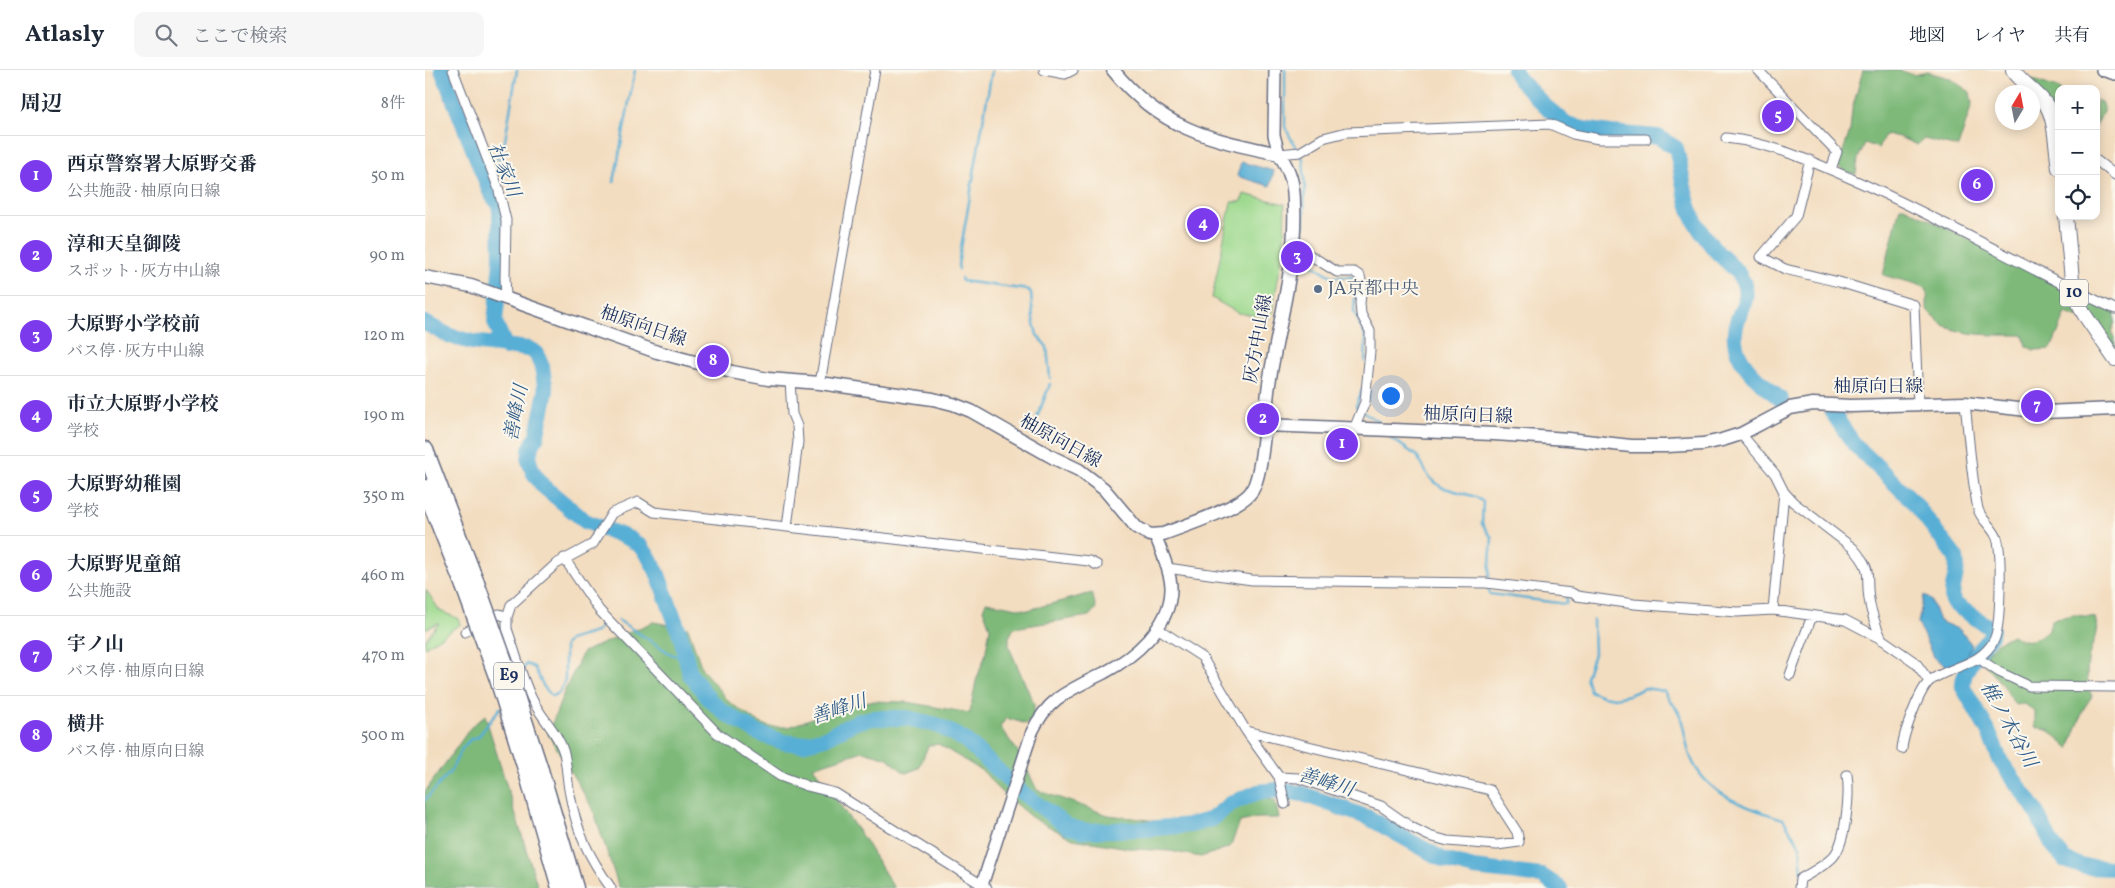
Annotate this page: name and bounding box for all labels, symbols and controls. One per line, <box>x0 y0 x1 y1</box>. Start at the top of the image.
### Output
search box <box>134 12 484 57</box>
text: Atlasly <box>25 18 104 52</box>
icon: search <box>152 21 180 49</box>
text: ここで検索 <box>192 24 287 50</box>
text: 地図 <box>1909 24 1945 49</box>
text: レイヤ <box>1973 24 2026 49</box>
text: 共有 <box>2054 24 2090 49</box>
north arrow <box>1995 85 2040 130</box>
map controls <box>2055 85 2100 220</box>
button: + <box>2055 85 2100 130</box>
text: 周辺 <box>20 90 62 119</box>
text: 8件 <box>381 93 405 115</box>
pin: 5 <box>1762 97 1794 135</box>
button: − <box>2055 130 2100 175</box>
water label: 社家川 <box>480 139 526 203</box>
text: 西京警察署大原野交番 <box>67 152 257 178</box>
text: 1 <box>33 165 39 187</box>
text: 50 m <box>371 165 405 187</box>
pin: 6 <box>1961 166 1993 204</box>
button: locate <box>2055 175 2100 220</box>
text: 公共施設 · 柚原向日線 <box>67 181 221 203</box>
pin: 4 <box>1187 205 1219 243</box>
text: 淳和天皇御陵 <box>67 232 181 258</box>
pin: 3 <box>1281 238 1313 276</box>
text: 2 <box>32 245 40 267</box>
text: 90 m <box>369 245 405 267</box>
text: スポット · 灰方中山線 <box>67 261 221 283</box>
place label: JA京都中央 <box>1328 277 1419 302</box>
road number: 10 <box>2060 280 2088 307</box>
marker: JA京都中央 <box>1312 283 1324 295</box>
street label: 灰方中山線 <box>1239 293 1279 385</box>
street label: 柚原向日線 <box>596 301 690 353</box>
text: 大原野小学校前 <box>67 312 200 338</box>
text: 3 <box>32 325 40 347</box>
text: 120 m <box>363 325 405 347</box>
text: バス停 · 灰方中山線 <box>67 341 205 363</box>
pin: 8 <box>697 342 729 380</box>
street label: 柚原向日線 <box>1833 375 1923 400</box>
water label: 善峰川 <box>499 381 536 443</box>
your location <box>1378 383 1404 409</box>
pin: 7 <box>2021 387 2053 425</box>
text: 市立大原野小学校 <box>67 392 219 418</box>
pin: 2 <box>1247 400 1279 438</box>
street label: 柚原向日線 <box>1423 402 1513 430</box>
text: 4 <box>31 405 41 427</box>
text: 190 m <box>363 405 405 427</box>
street label: 柚原向日線 <box>1015 409 1105 475</box>
text: 学校 <box>67 421 99 443</box>
pin: 1 <box>1326 425 1358 463</box>
text: 大原野幼稚園 <box>67 472 181 498</box>
text: 5 <box>32 485 40 507</box>
text: 350 m <box>362 485 405 507</box>
text: 学校 <box>67 501 99 523</box>
text: 大原野児童館 <box>67 552 181 578</box>
text: 6 <box>32 565 40 587</box>
text: 460 m <box>361 565 405 587</box>
text: 公共施設 <box>67 581 131 603</box>
text: 宇ノ山 <box>67 632 124 658</box>
text: 7 <box>32 645 40 667</box>
text: 470 m <box>361 645 405 667</box>
text: バス停 · 柚原向日線 <box>67 661 205 683</box>
road number: E9 <box>494 662 524 690</box>
water label: 椎ノ木谷川 <box>1974 677 2043 775</box>
water label: 善峰川 <box>808 688 872 731</box>
text: 横井 <box>67 712 105 738</box>
text: 8 <box>32 725 40 747</box>
text: 500 m <box>361 725 405 747</box>
text: バス停 · 柚原向日線 <box>67 741 205 763</box>
water label: 善峰川 <box>1295 762 1359 804</box>

